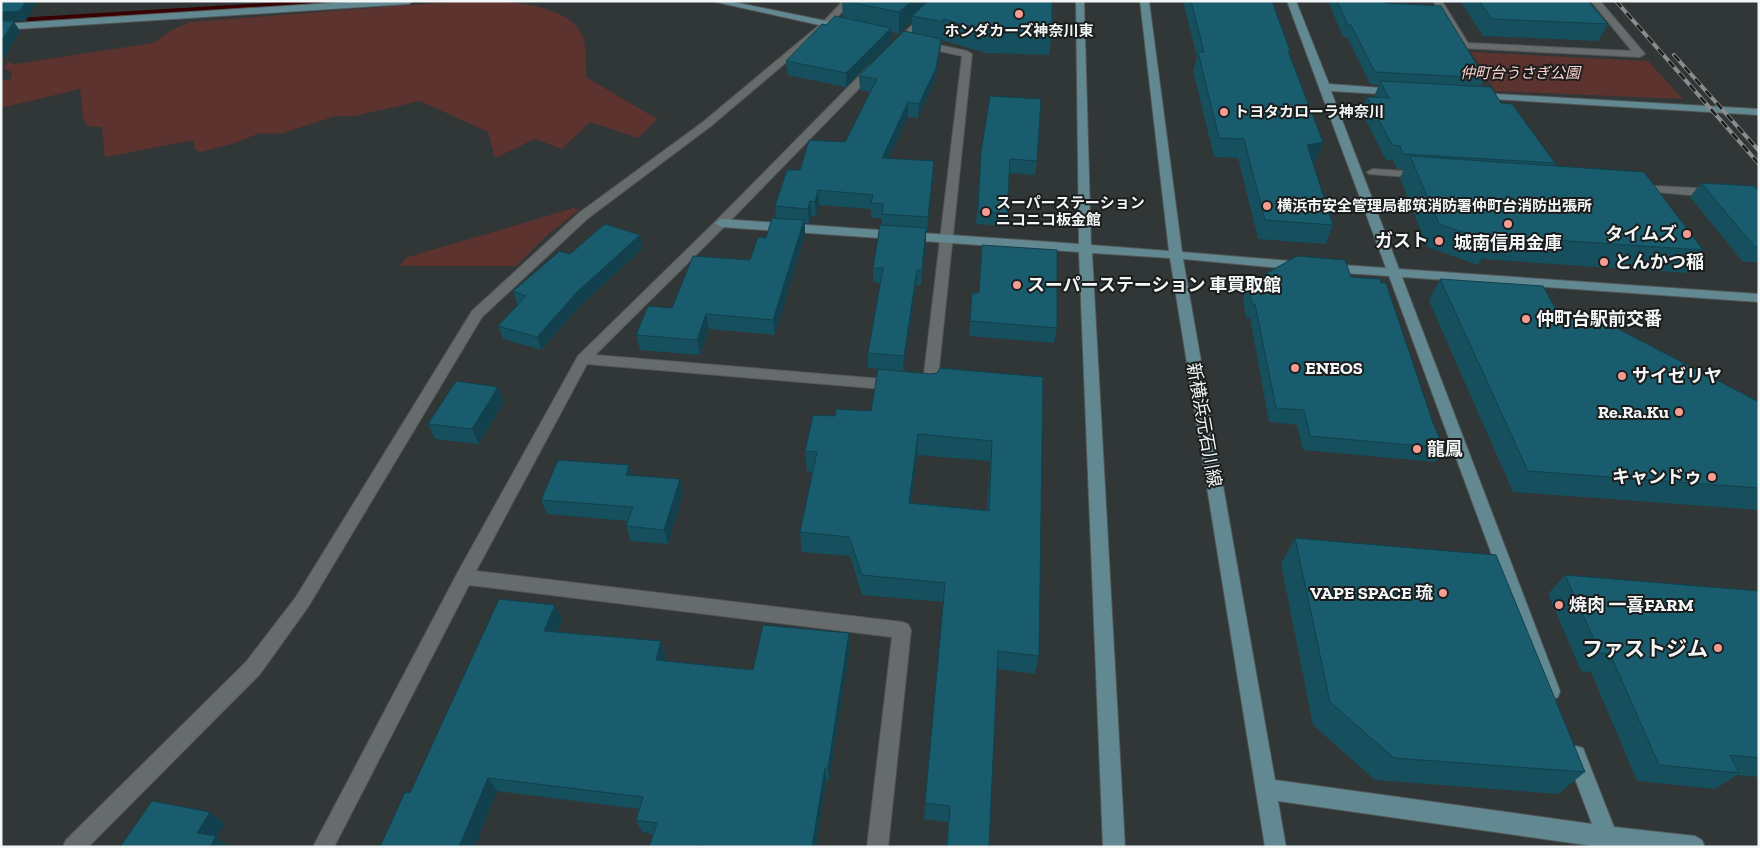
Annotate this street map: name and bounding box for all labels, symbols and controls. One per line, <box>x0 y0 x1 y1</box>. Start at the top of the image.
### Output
marker: ホンダカーズ神奈川東 <box>1013 8 1025 20</box>
place label: ホンダカーズ神奈川東 <box>944 22 1094 40</box>
park label: 仲町台うさぎ公園 <box>1460 64 1582 82</box>
place label: トヨタカローラ神奈川 <box>1234 103 1384 121</box>
marker: トヨタカローラ神奈川 <box>1218 106 1230 118</box>
place label: スーパーステーション ニコニコ板金館 <box>996 194 1145 229</box>
place label: 横浜市安全管理局都筑消防署仲町台消防出張所 <box>1277 197 1592 215</box>
marker: 横浜市安全管理局都筑消防署仲町台消防出張所 <box>1261 200 1273 212</box>
marker: スーパーステーション ニコニコ板金館 <box>980 206 992 218</box>
marker: 城南信用金庫 <box>1502 218 1514 230</box>
place label: タイムズ <box>1605 223 1677 245</box>
marker: タイムズ <box>1681 228 1693 240</box>
place label: ガスト <box>1375 230 1429 252</box>
place label: 城南信用金庫 <box>1454 232 1562 254</box>
marker: ガスト <box>1433 235 1445 247</box>
place label: とんかつ稲 <box>1614 251 1704 273</box>
marker: とんかつ稲 <box>1598 256 1610 268</box>
place label: スーパーステーション 車買取館 <box>1027 274 1281 296</box>
marker: スーパーステーション 車買取館 <box>1011 279 1023 291</box>
place label: 仲町台駅前交番 <box>1536 308 1662 330</box>
marker: 仲町台駅前交番 <box>1520 313 1532 325</box>
place label: ENEOS <box>1305 357 1363 379</box>
street label: 新横浜元石川線 <box>1182 361 1226 489</box>
marker: ENEOS <box>1289 362 1301 374</box>
place label: サイゼリヤ <box>1632 365 1722 387</box>
marker: サイゼリヤ <box>1616 370 1628 382</box>
place label: Re.Ra.Ku <box>1598 401 1669 423</box>
marker: Re.Ra.Ku <box>1673 406 1685 418</box>
place label: 龍鳳 <box>1427 438 1463 460</box>
marker: 龍鳳 <box>1411 443 1423 455</box>
place label: キャンドゥ <box>1612 466 1702 488</box>
marker: キャンドゥ <box>1706 471 1718 483</box>
place label: VAPE SPACE 琉 <box>1310 582 1433 604</box>
marker: VAPE SPACE 琉 <box>1437 587 1449 599</box>
place label: 焼肉 一喜FARM <box>1569 594 1694 616</box>
marker: 焼肉 一喜FARM <box>1553 599 1565 611</box>
place label: ファストジム <box>1582 636 1708 661</box>
marker: ファストジム <box>1712 642 1724 654</box>

